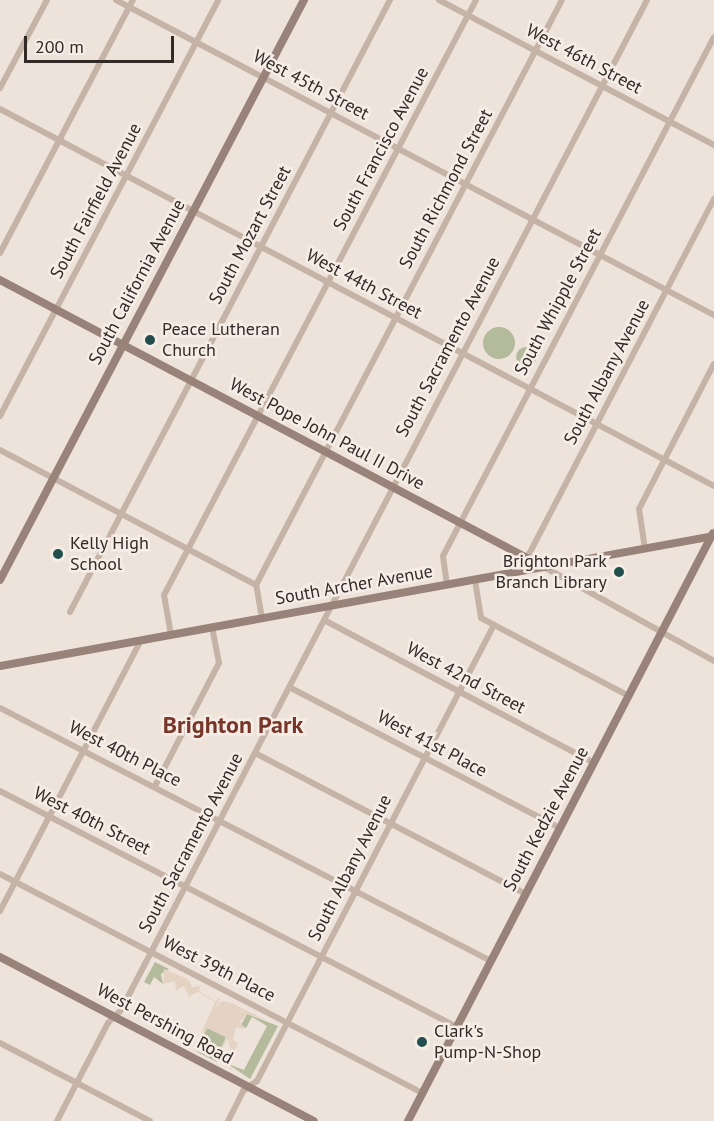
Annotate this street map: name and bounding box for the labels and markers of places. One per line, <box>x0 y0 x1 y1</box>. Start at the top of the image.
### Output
place label: Peace Lutheran Church <box>162 319 280 362</box>
marker: Peace Lutheran Church <box>143 333 157 347</box>
place label: Kelly High School <box>70 533 149 576</box>
marker: Kelly High School <box>51 547 65 561</box>
place label: Brighton Park Branch Library <box>495 551 607 594</box>
marker: Brighton Park Branch Library <box>612 565 626 579</box>
place label: Clark's Pump-N-Shop <box>434 1021 541 1064</box>
marker: Clark's Pump-N-Shop <box>415 1035 429 1049</box>

